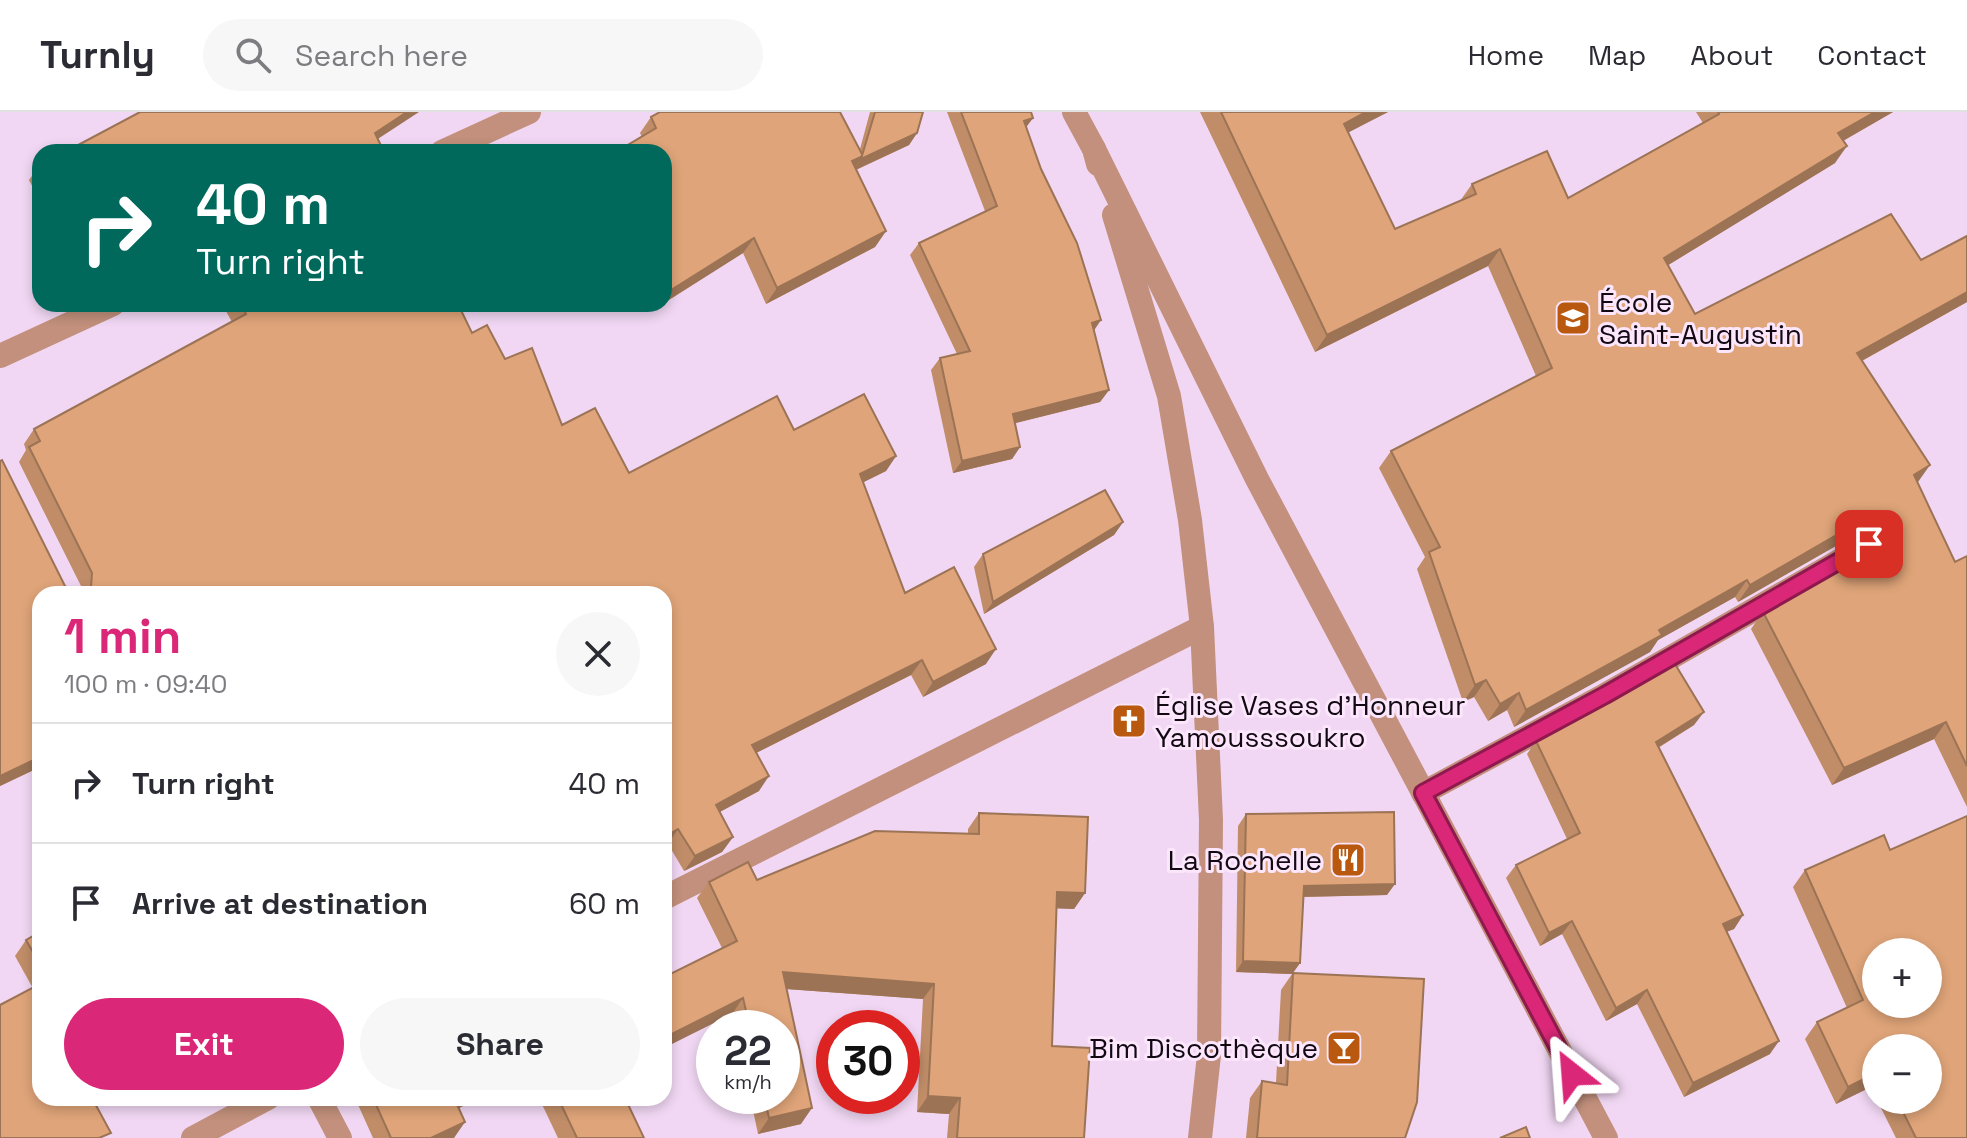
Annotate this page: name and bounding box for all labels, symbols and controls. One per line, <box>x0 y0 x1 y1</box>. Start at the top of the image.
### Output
search box <box>203 19 763 91</box>
text: Turnly <box>40 31 155 79</box>
icon: search <box>231 33 275 77</box>
text: Search here <box>295 36 468 75</box>
text: Home <box>1468 37 1544 73</box>
text: Map <box>1588 37 1646 73</box>
text: About <box>1690 37 1773 73</box>
text: Contact <box>1817 37 1927 73</box>
text: 40 m <box>196 169 330 240</box>
icon: right <box>64 176 168 280</box>
text: Turn right <box>196 239 365 285</box>
place label: École Saint-Augustin <box>1599 284 1802 352</box>
school or university icon: École Saint-Augustin <box>1554 299 1592 337</box>
pin <box>1835 510 1903 578</box>
icon: arrive <box>1847 522 1891 566</box>
text: 1 min <box>64 606 181 667</box>
button: close <box>556 612 640 696</box>
text: 100 m · 09:40 <box>64 667 228 701</box>
place label: Église Vases d'Honneur Yamousssoukro <box>1155 687 1466 755</box>
church icon: Église Vases d'Honneur Yamousssoukro <box>1110 702 1148 740</box>
icon: right <box>64 761 108 805</box>
text: Turn right <box>132 764 275 803</box>
text: 40 m <box>569 764 640 803</box>
restaurant icon: La Rochelle <box>1329 841 1367 879</box>
place label: La Rochelle <box>1168 842 1322 878</box>
icon: arrive <box>64 881 108 925</box>
text: Arrive at destination <box>132 884 428 923</box>
text: 60 m <box>569 884 640 923</box>
map controls <box>1862 938 1942 1114</box>
button: + <box>1862 938 1942 1018</box>
button: Exit <box>64 998 344 1090</box>
button: Share <box>360 998 640 1090</box>
speed limit sign: 30 <box>816 1010 920 1114</box>
text: 22 <box>724 1026 772 1077</box>
bar icon: Bim Discothèque <box>1325 1029 1363 1067</box>
place label: Bim Discothèque <box>1089 1030 1318 1066</box>
position arrow <box>1530 1032 1614 1116</box>
button: − <box>1862 1034 1942 1114</box>
text: km/h <box>724 1069 772 1095</box>

